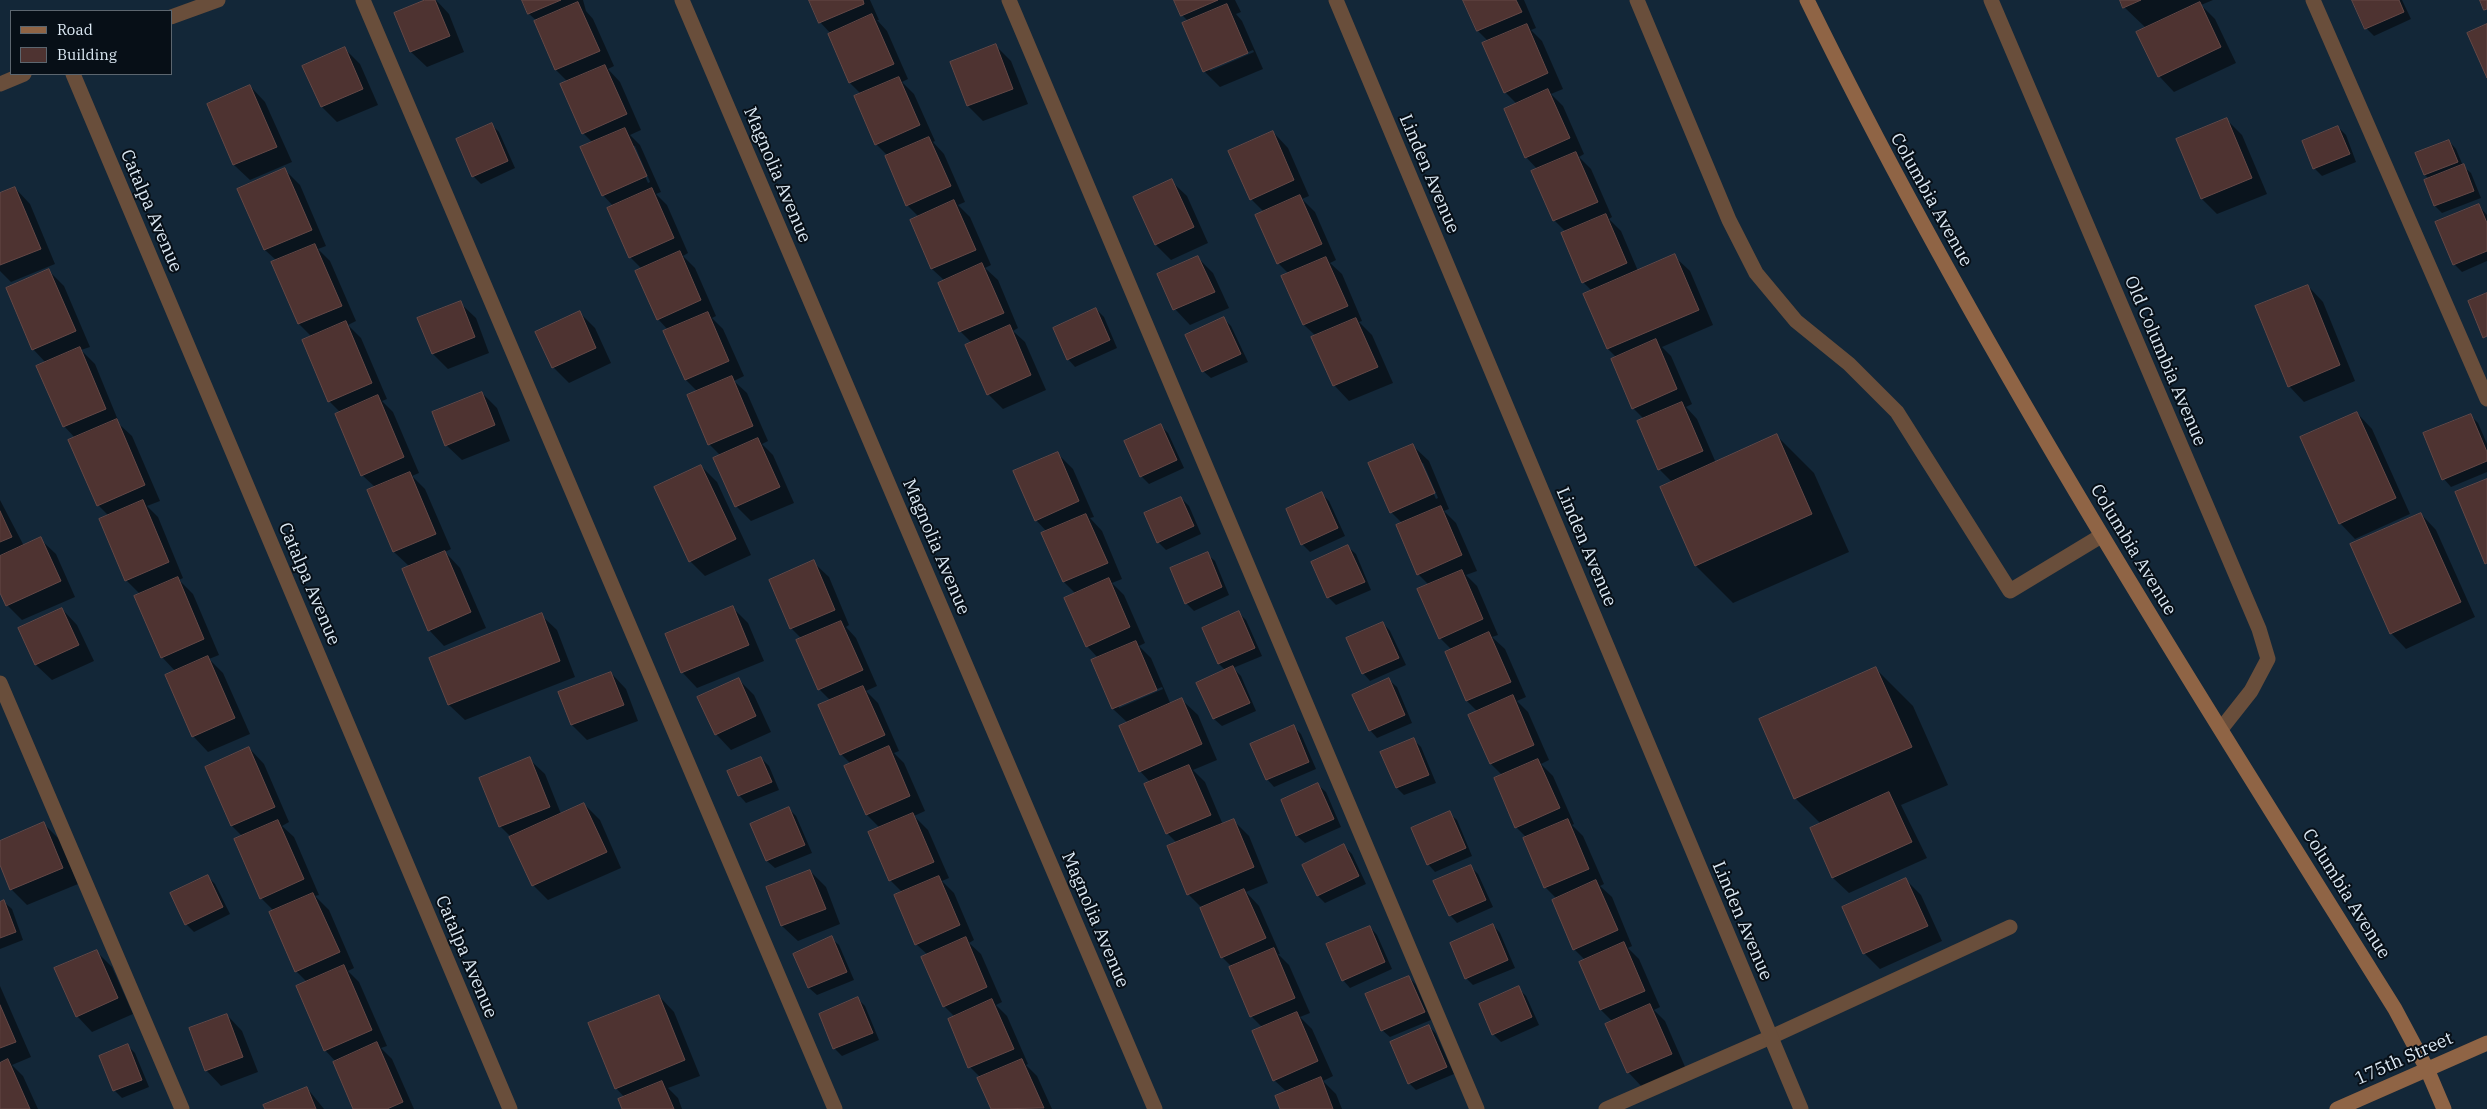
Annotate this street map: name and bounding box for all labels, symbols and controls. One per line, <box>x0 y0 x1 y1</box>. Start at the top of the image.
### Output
legend <box>10 10 172 75</box>
text: Road <box>57 20 93 39</box>
text: Building <box>57 45 117 64</box>
street label: Magnolia Avenue <box>739 104 815 246</box>
street label: Linden Avenue <box>1394 111 1464 237</box>
street label: Columbia Avenue <box>1885 130 1977 270</box>
street label: Catalpa Avenue <box>115 146 187 276</box>
street label: Old Columbia Avenue <box>2119 273 2211 449</box>
street label: Magnolia Avenue <box>898 476 974 618</box>
street label: Columbia Avenue <box>2085 481 2181 619</box>
street label: Linden Avenue <box>1551 484 1621 610</box>
street label: Catalpa Avenue <box>273 519 345 649</box>
street label: Columbia Avenue <box>2297 825 2395 963</box>
street label: Magnolia Avenue <box>1057 849 1133 991</box>
street label: Linden Avenue <box>1707 858 1777 984</box>
street label: Catalpa Avenue <box>430 892 502 1022</box>
street label: 175th Street <box>2352 1028 2456 1090</box>

